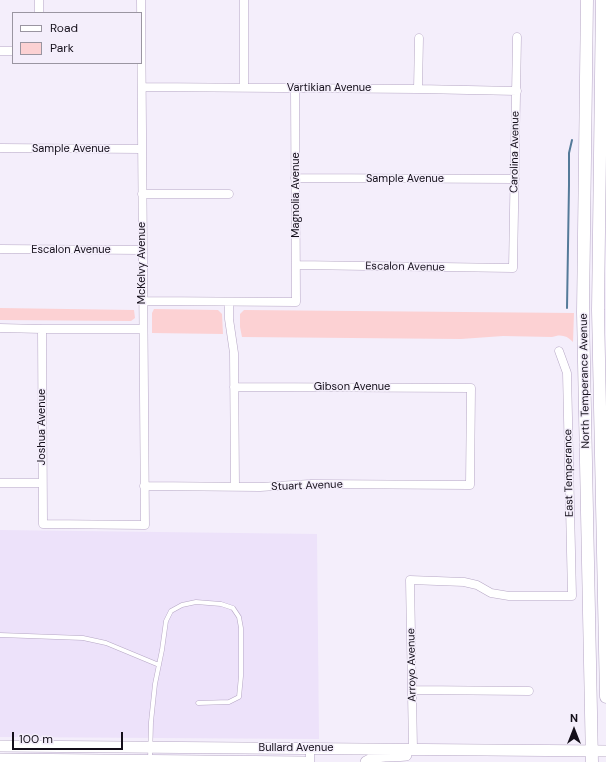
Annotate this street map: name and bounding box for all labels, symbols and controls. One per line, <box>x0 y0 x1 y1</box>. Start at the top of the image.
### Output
legend <box>12 12 142 64</box>
text: Road <box>50 20 78 36</box>
text: Park <box>50 40 74 56</box>
street label: Vartikian Avenue <box>287 81 371 95</box>
street label: Carolina Avenue <box>508 111 522 193</box>
street label: Sample Avenue <box>32 142 110 156</box>
street label: Magnolia Avenue <box>289 152 303 238</box>
street label: Sample Avenue <box>366 172 444 186</box>
street label: McKelvy Avenue <box>135 222 149 304</box>
street label: Escalon Avenue <box>31 243 111 257</box>
street label: Escalon Avenue <box>365 260 445 274</box>
street label: North Temperance Avenue <box>577 313 593 449</box>
street label: Gibson Avenue <box>314 380 390 394</box>
street label: Joshua Avenue <box>35 389 49 465</box>
street label: East Temperance <box>562 429 576 517</box>
street label: Stuart Avenue <box>271 478 343 494</box>
street label: Arroyo Avenue <box>405 628 419 702</box>
north arrow <box>554 710 594 750</box>
text: N <box>570 711 578 725</box>
scale bar <box>14 724 125 750</box>
text: 100 m <box>19 731 53 747</box>
street label: Bullard Avenue <box>259 741 333 755</box>

